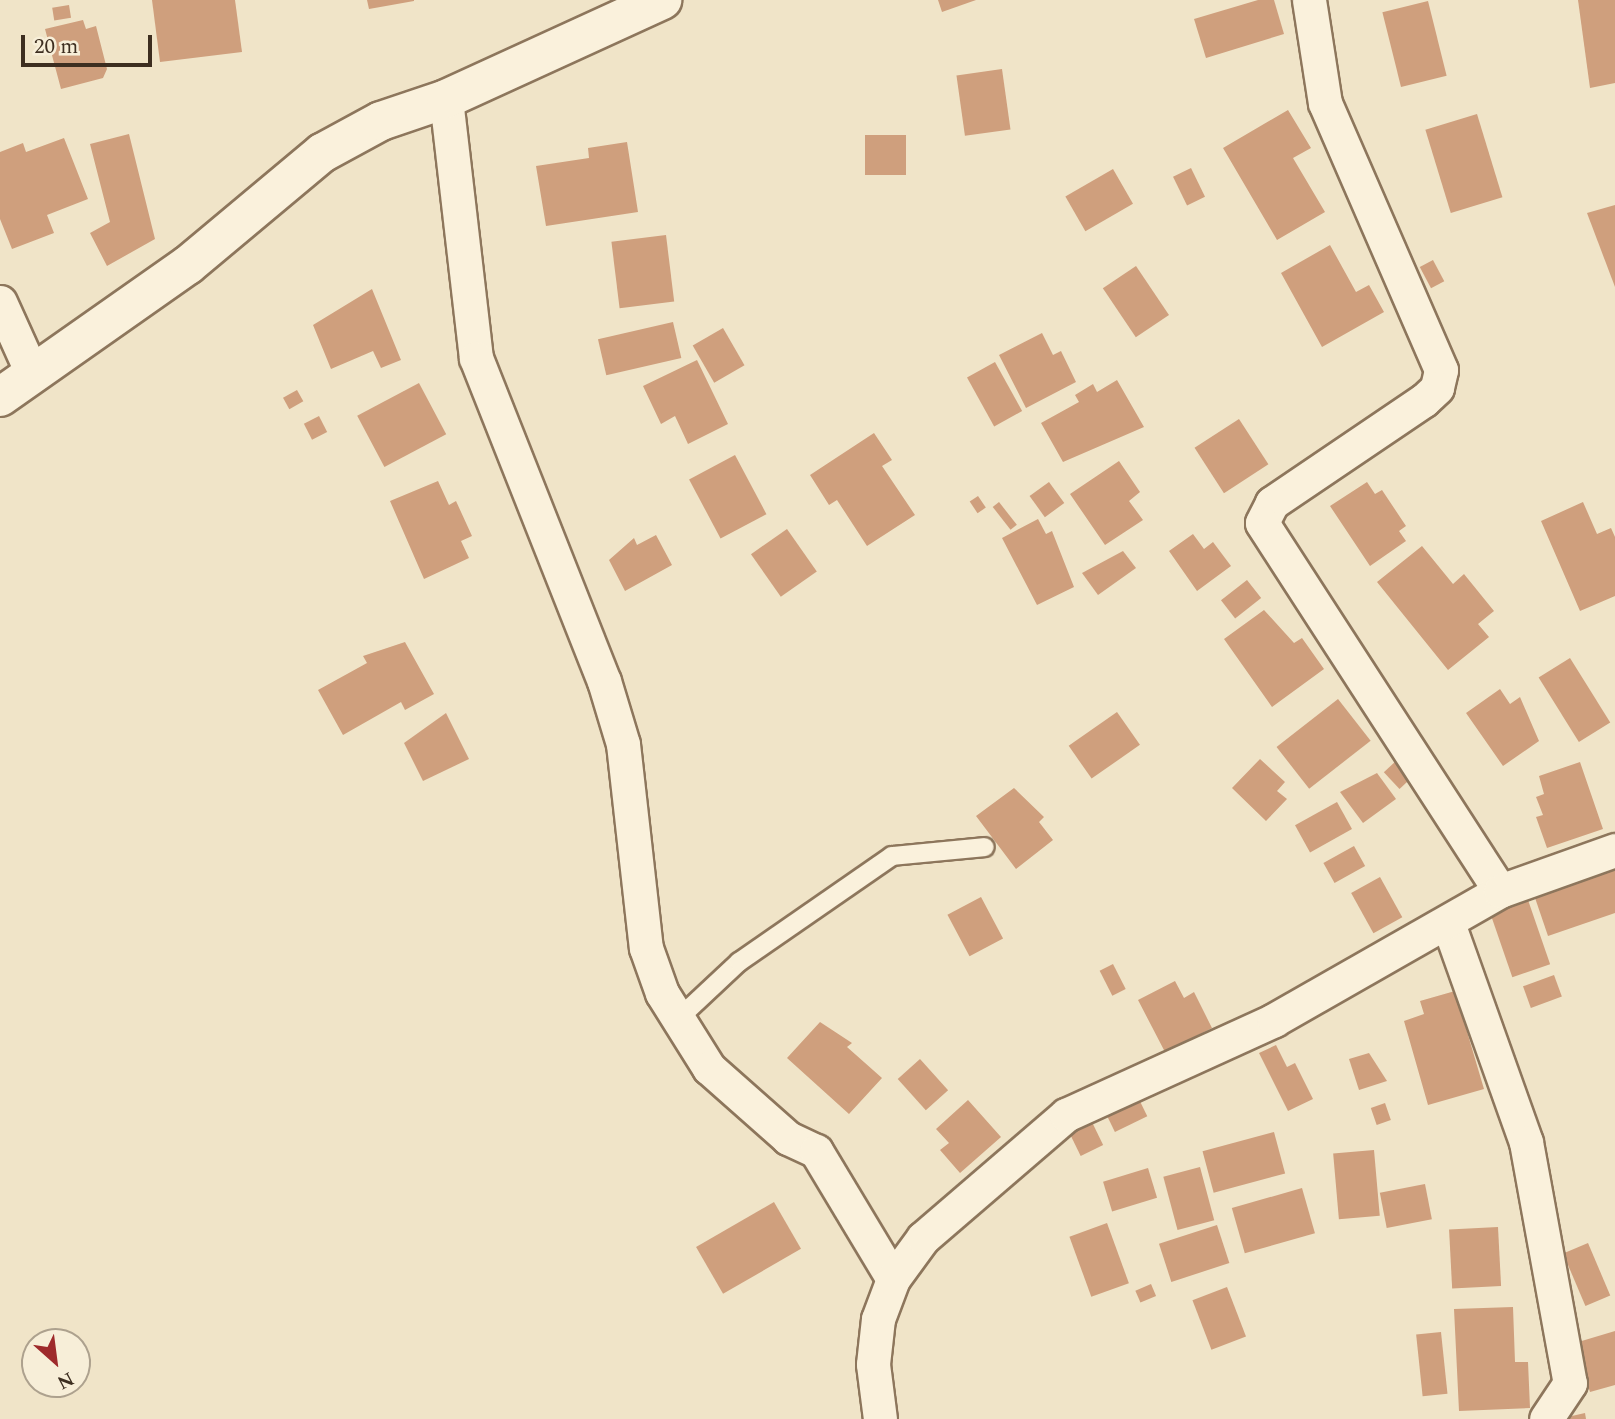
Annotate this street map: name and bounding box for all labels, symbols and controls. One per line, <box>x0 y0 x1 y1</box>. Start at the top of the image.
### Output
scale bar <box>24 21 156 65</box>
text: 20 m <box>34 31 78 63</box>
north arrow <box>21 1328 91 1398</box>
text: N <box>52 1364 79 1397</box>

